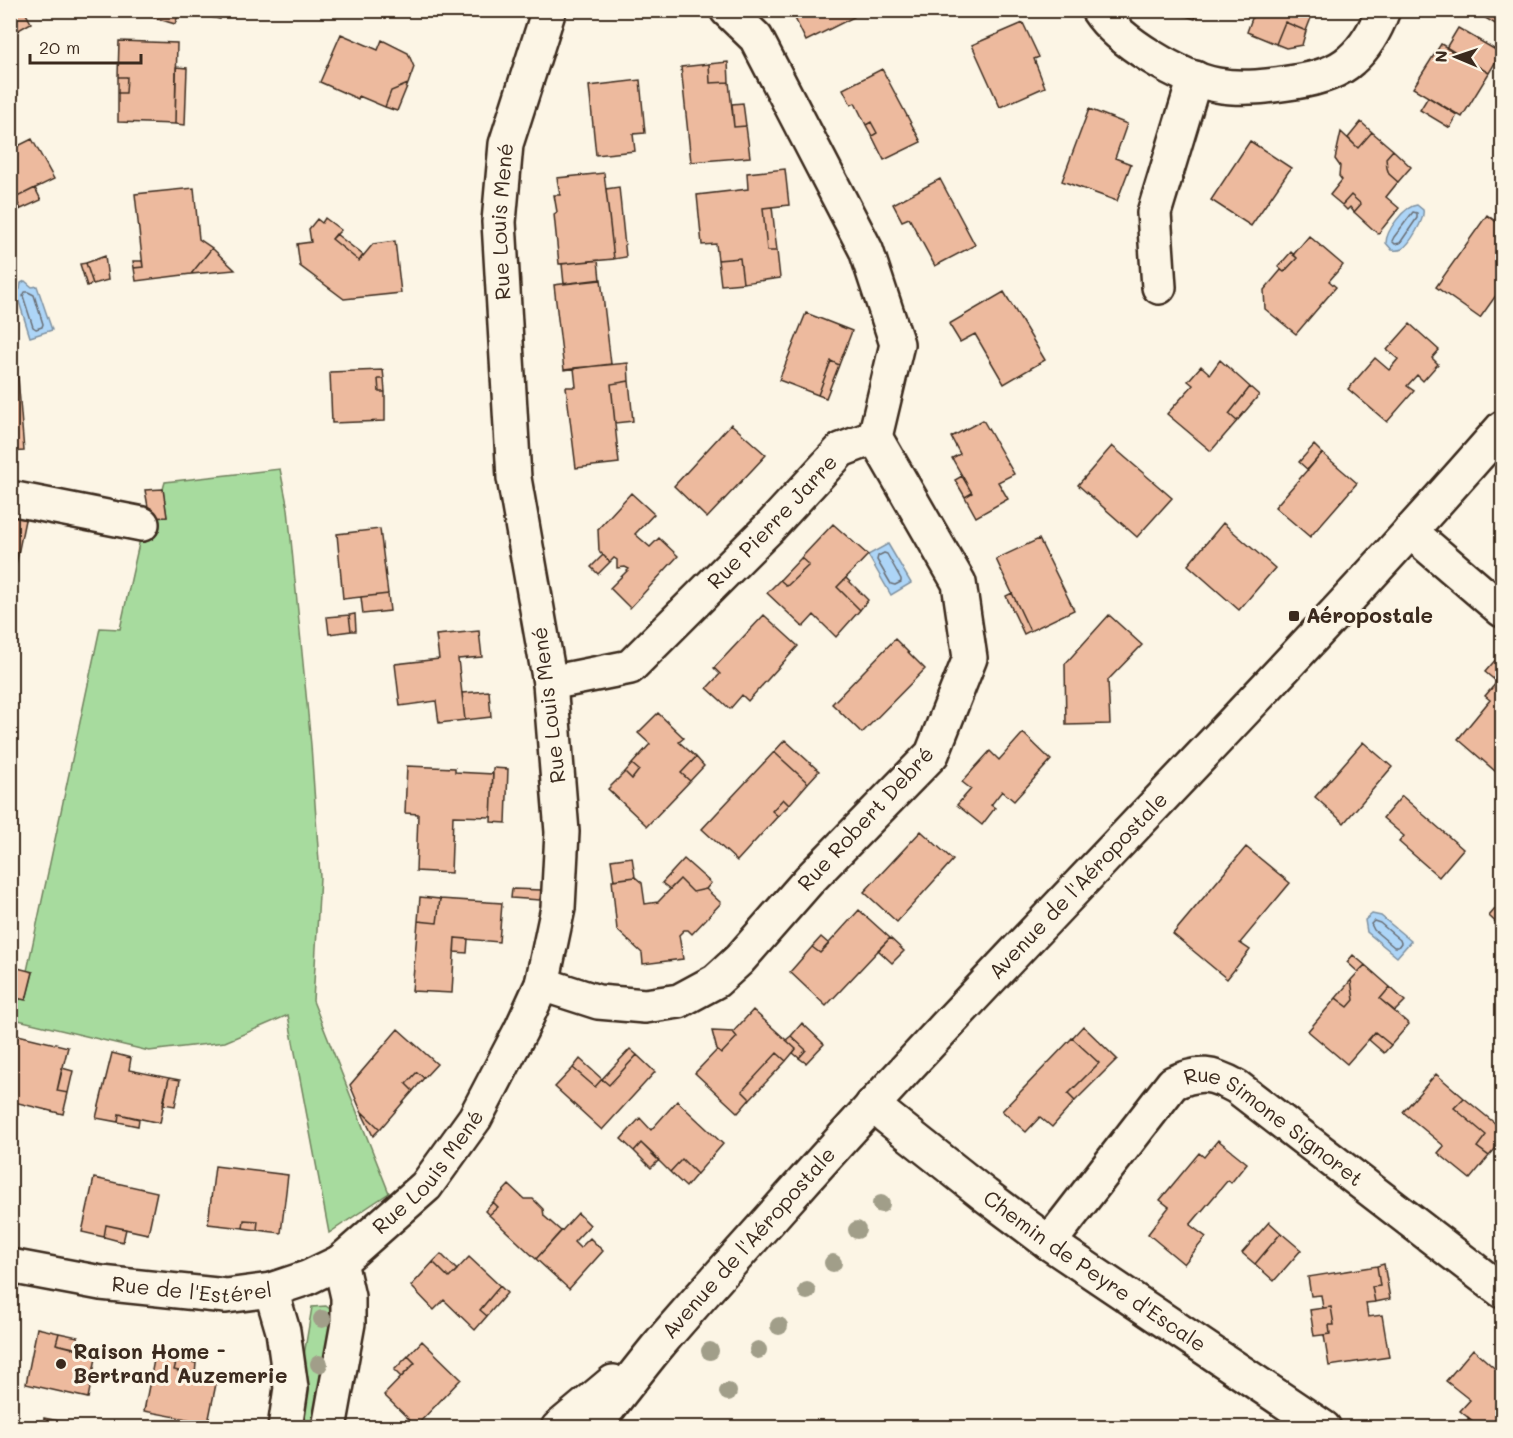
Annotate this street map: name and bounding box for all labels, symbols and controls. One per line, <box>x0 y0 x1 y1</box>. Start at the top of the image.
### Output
scale bar <box>30 27 141 65</box>
north arrow <box>1426 27 1486 87</box>
text: 20 m <box>39 35 80 59</box>
text: N <box>1430 50 1451 63</box>
street label: Rue Louis Mené <box>484 142 518 301</box>
street label: Rue Pierre Jarre <box>701 448 842 594</box>
place label: Aéropostale <box>1306 601 1433 628</box>
marker: Aéropostale <box>1287 609 1301 623</box>
street label: Rue Louis Mené <box>525 625 571 785</box>
street label: Rue Robert Debré <box>791 740 939 896</box>
street label: Avenue de l'Aéropostale <box>982 785 1172 984</box>
street label: Rue Simone Signoret <box>1181 1060 1369 1191</box>
street label: Rue Louis Mené <box>366 1105 489 1239</box>
street label: Avenue de l'Aéropostale <box>655 1140 840 1344</box>
street label: Chemin de Peyre d'Escale <box>978 1183 1212 1357</box>
street label: Rue de l'Estérel <box>111 1269 273 1308</box>
place label: Raison Home - Bertrand Auzemerie <box>73 1337 287 1388</box>
marker: Raison Home - Bertrand Auzemerie <box>54 1357 68 1371</box>

